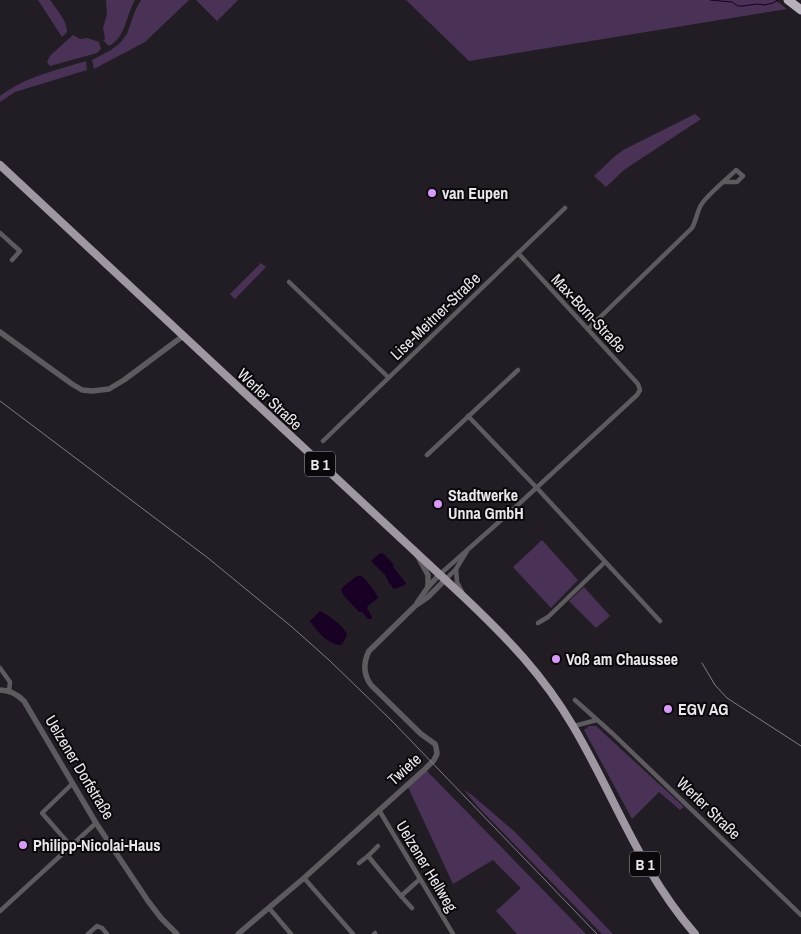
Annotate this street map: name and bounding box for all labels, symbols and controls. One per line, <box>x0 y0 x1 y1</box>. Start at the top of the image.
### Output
place label: van Eupen <box>442 182 508 204</box>
marker: van Eupen <box>426 187 438 199</box>
street label: Lise-Meitner-Straße <box>385 267 485 365</box>
street label: Max-Born-Straße <box>547 269 631 357</box>
street label: Werler Straße <box>233 363 307 435</box>
road number: B 1 <box>305 452 335 476</box>
place label: Stadtwerke Unna GmbH <box>448 484 524 524</box>
marker: Stadtwerke Unna GmbH <box>432 498 444 510</box>
place label: Voß am Chaussee <box>566 648 678 670</box>
marker: Voß am Chaussee <box>550 653 562 665</box>
place label: EGV AG <box>678 698 729 720</box>
marker: EGV AG <box>662 703 674 715</box>
street label: Uelzener Dorfstraße <box>40 711 120 823</box>
street label: Twiete <box>382 748 426 790</box>
street label: Werler Straße <box>672 772 746 844</box>
street label: Uelzener Hellweg <box>391 816 463 916</box>
place label: Philipp-Nicolai-Haus <box>33 834 161 856</box>
marker: Philipp-Nicolai-Haus <box>17 839 29 851</box>
road number: B 1 <box>630 852 660 876</box>

